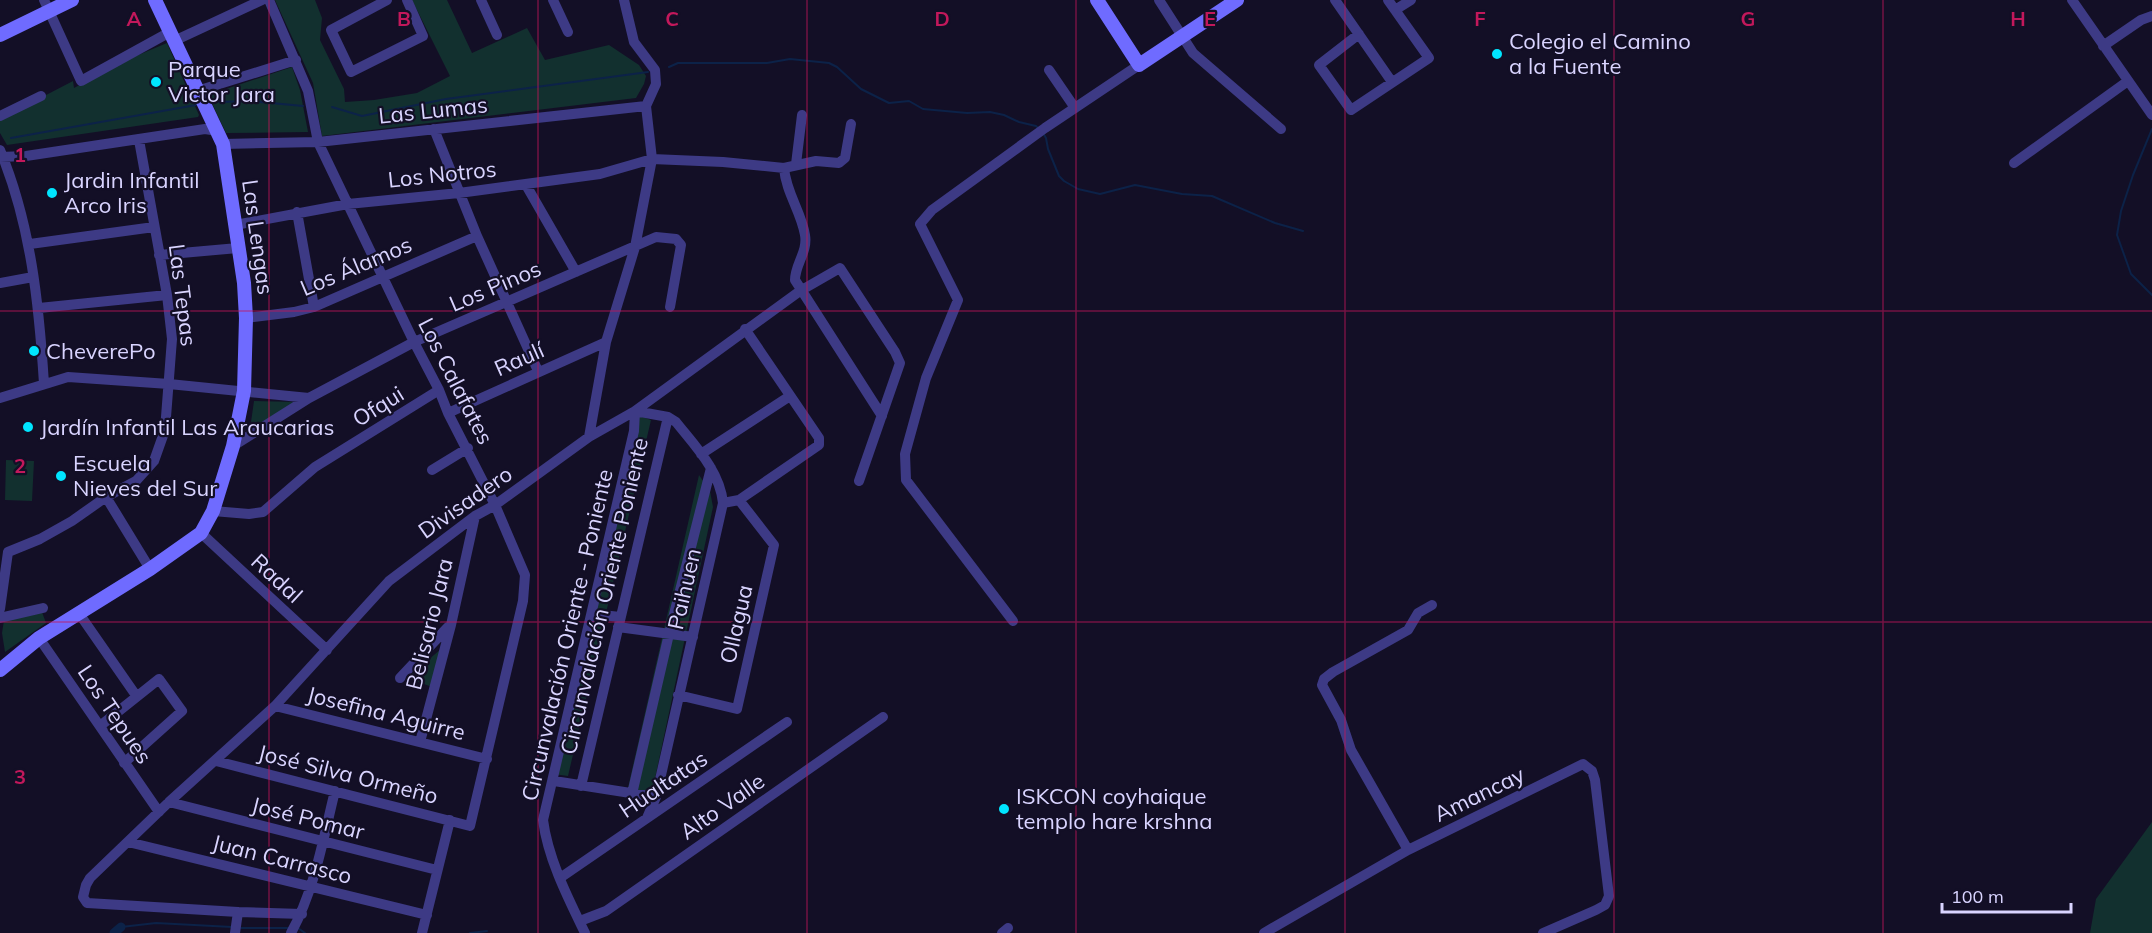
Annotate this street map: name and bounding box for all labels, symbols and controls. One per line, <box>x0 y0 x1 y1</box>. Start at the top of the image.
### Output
text: A <box>127 6 142 31</box>
text: B <box>397 6 411 31</box>
text: C <box>665 6 679 31</box>
text: D <box>934 6 950 31</box>
text: E <box>1204 6 1216 31</box>
text: F <box>1474 6 1486 31</box>
text: G <box>1741 6 1755 31</box>
text: H <box>2010 6 2026 31</box>
place label: Colegio el Camino a la Fuente <box>1509 27 1691 80</box>
marker: Colegio el Camino a la Fuente <box>1490 47 1504 61</box>
place label: Parque Victor Jara <box>168 55 275 108</box>
marker: Parque Victor Jara <box>149 75 163 89</box>
street label: Las Lumas <box>377 90 489 130</box>
text: 1 <box>14 142 26 167</box>
street label: Los Notros <box>386 154 498 194</box>
place label: Jardin Infantil Arco Iris <box>64 166 200 219</box>
street label: Las Lengas <box>236 178 280 296</box>
marker: Jardin Infantil Arco Iris <box>45 186 59 200</box>
street label: Los Álamos <box>296 230 416 302</box>
street label: Las Tepas <box>163 242 203 348</box>
street label: Los Pinos <box>445 254 545 318</box>
street label: Los Calafates <box>412 313 500 449</box>
street label: Raulí <box>490 335 550 382</box>
place label: CheverePo <box>46 337 155 365</box>
marker: CheverePo <box>27 344 41 358</box>
street label: Ofqui <box>347 379 409 433</box>
place label: Jardín Infantil Las Araucarias <box>40 413 334 441</box>
marker: Jardín Infantil Las Araucarias <box>21 420 35 434</box>
street label: Circunvalación Oriente Poniente <box>554 435 654 757</box>
place label: Escuela Nieves del Sur <box>73 449 217 502</box>
text: 2 <box>14 453 26 478</box>
street label: Divisadero <box>413 459 517 545</box>
street label: Circunvalación Oriente - Poniente <box>515 467 619 803</box>
marker: Escuela Nieves del Sur <box>54 469 68 483</box>
street label: Paihuen <box>661 546 707 632</box>
street label: Radal <box>245 547 309 609</box>
street label: Belisario Jara <box>399 555 459 693</box>
street label: Ollagua <box>713 582 759 666</box>
street label: Los Tepues <box>72 659 158 769</box>
street label: Josefina Aguirre <box>304 680 468 746</box>
street label: José Silva Ormeño <box>255 738 441 810</box>
street label: Hualtatas <box>613 744 713 824</box>
street label: Amancay <box>1429 760 1529 828</box>
text: 3 <box>14 764 26 789</box>
street label: Alto Valle <box>674 767 770 845</box>
place label: ISKCON coyhaique templo hare krshna <box>1016 782 1212 835</box>
street label: José Pomar <box>249 790 367 846</box>
marker: ISKCON coyhaique templo hare krshna <box>997 802 1011 816</box>
street label: Juan Carrasco <box>209 828 355 890</box>
scale bar <box>1942 876 2071 914</box>
text: 100 m <box>1951 885 2004 908</box>

